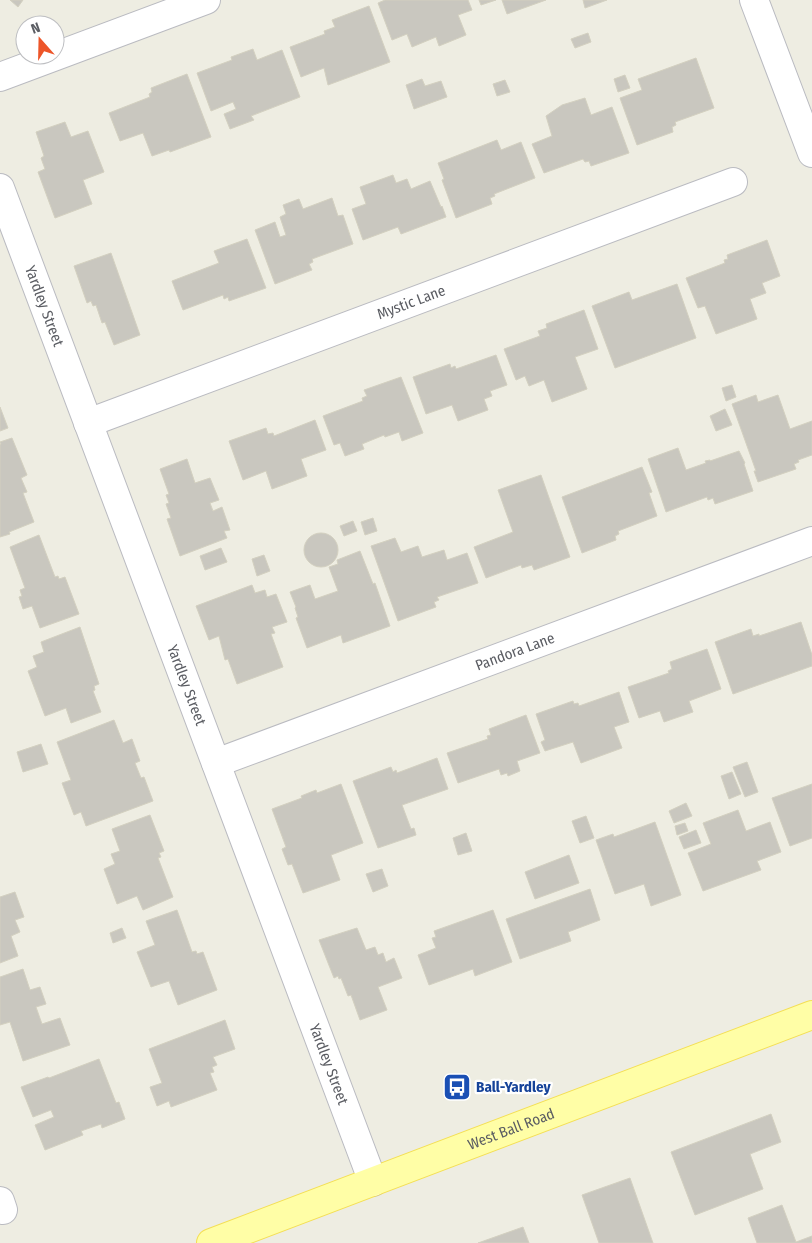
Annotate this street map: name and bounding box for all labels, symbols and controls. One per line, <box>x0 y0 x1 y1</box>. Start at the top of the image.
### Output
north arrow <box>15 15 65 65</box>
text: N <box>29 19 43 38</box>
street label: Yardley Street <box>21 263 68 349</box>
street label: Mystic Lane <box>375 281 448 323</box>
street label: Pandora Lane <box>473 629 557 675</box>
street label: Yardley Street <box>163 642 210 728</box>
street label: Yardley Street <box>305 1021 352 1107</box>
bus stop icon: Ball-Yardley <box>442 1072 472 1102</box>
place label: Ball-Yardley <box>476 1078 552 1096</box>
street label: West Ball Road <box>465 1105 557 1154</box>

